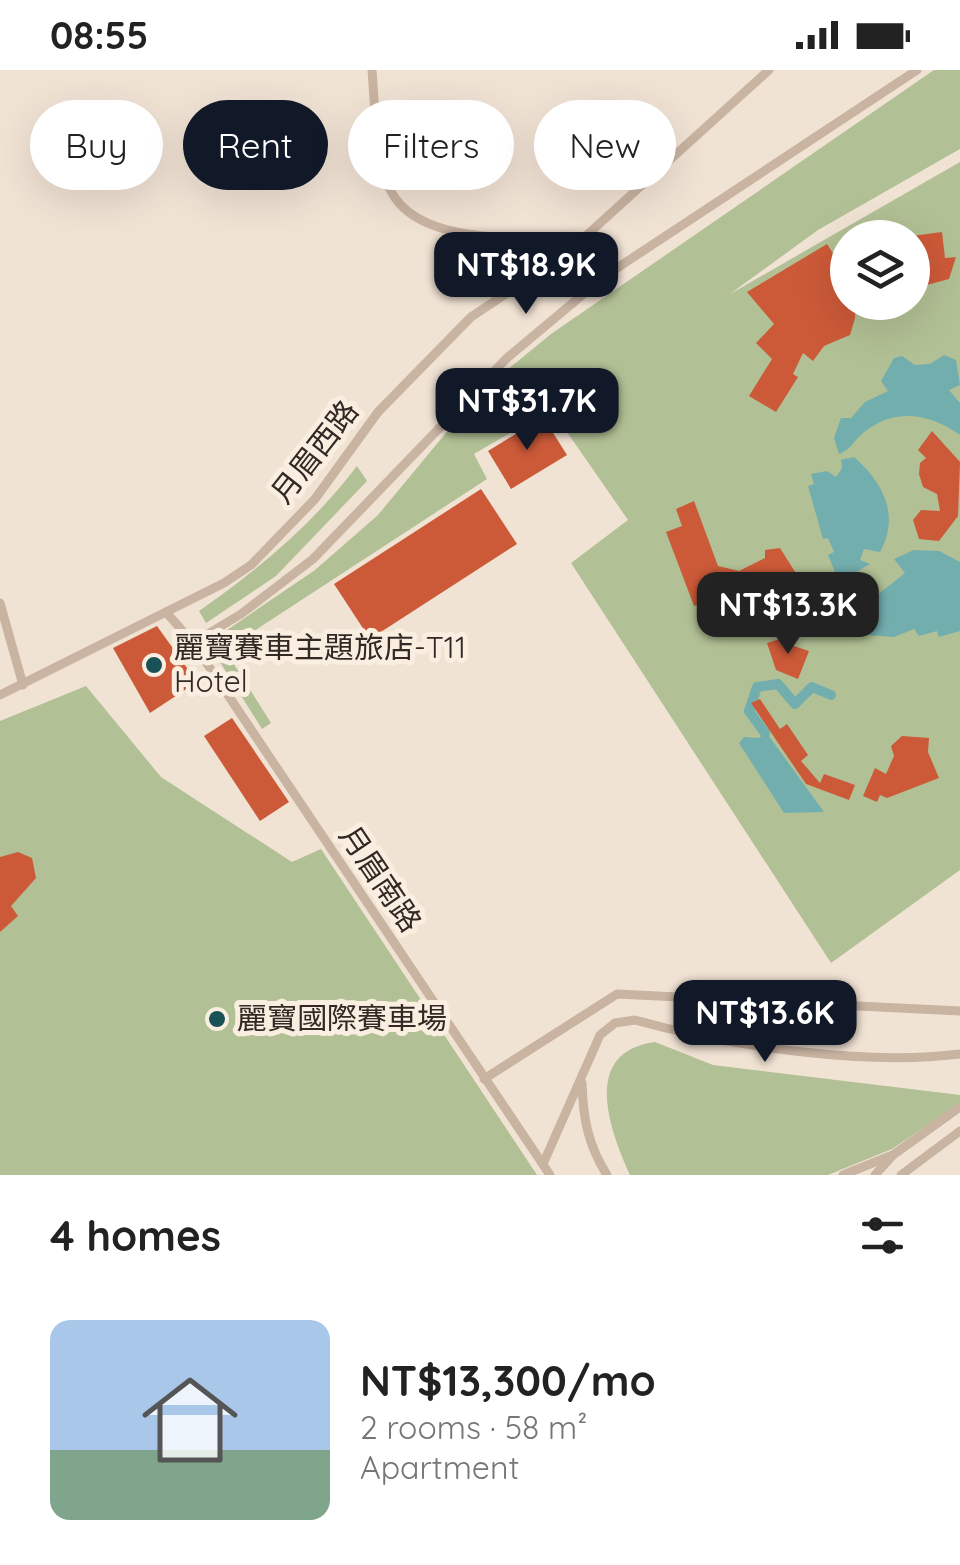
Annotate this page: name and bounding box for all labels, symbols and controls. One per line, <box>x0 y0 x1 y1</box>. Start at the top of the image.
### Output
text: 08:55 <box>50 11 148 59</box>
chip: Buy <box>30 100 163 190</box>
chip: Rent <box>183 100 328 190</box>
chip: Filters <box>348 100 514 190</box>
chip: New <box>534 100 676 190</box>
map controls <box>830 220 930 320</box>
button: layers <box>830 220 930 320</box>
pin: NT$18.9K <box>423 232 629 317</box>
text: NT$18.9K <box>456 244 596 284</box>
pin: NT$31.7K <box>424 368 630 453</box>
text: NT$31.7K <box>458 380 596 420</box>
street label: 月眉西路 <box>262 392 366 510</box>
pin: NT$13.3K <box>685 572 891 657</box>
text: NT$13.3K <box>719 584 857 624</box>
place label: 麗寶賽車主題旅店-T11 Hotel <box>174 628 466 700</box>
marker: 麗寶賽車主題旅店-T11 Hotel <box>143 654 165 676</box>
street label: 月眉南路 <box>332 818 430 939</box>
pin: NT$13.6K <box>662 980 868 1065</box>
text: NT$13.6K <box>696 992 834 1032</box>
place label: 麗寶國際賽車場 <box>237 999 447 1037</box>
marker: 麗寶國際賽車場 <box>206 1008 228 1030</box>
icon: filters <box>855 1208 910 1263</box>
text: 4 homes <box>50 1209 221 1262</box>
text: NT$13,300/mo <box>360 1354 656 1407</box>
icon: home <box>130 1360 250 1480</box>
text: 2 rooms · 58 m² <box>360 1407 587 1447</box>
text: Apartment <box>360 1447 519 1487</box>

